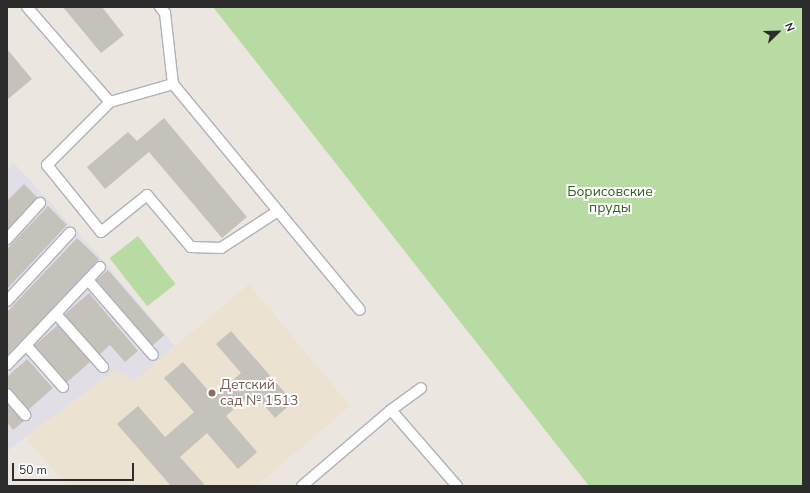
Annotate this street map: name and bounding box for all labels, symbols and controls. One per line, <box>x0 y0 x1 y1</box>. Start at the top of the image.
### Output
north arrow <box>758 12 798 52</box>
text: N <box>781 20 798 34</box>
park label: Борисовские пруды <box>567 184 653 216</box>
place label: Детский сад № 1513 <box>220 377 298 410</box>
marker: Детский сад № 1513 <box>207 388 217 398</box>
scale bar <box>14 455 136 481</box>
text: 50 m <box>19 462 47 478</box>

